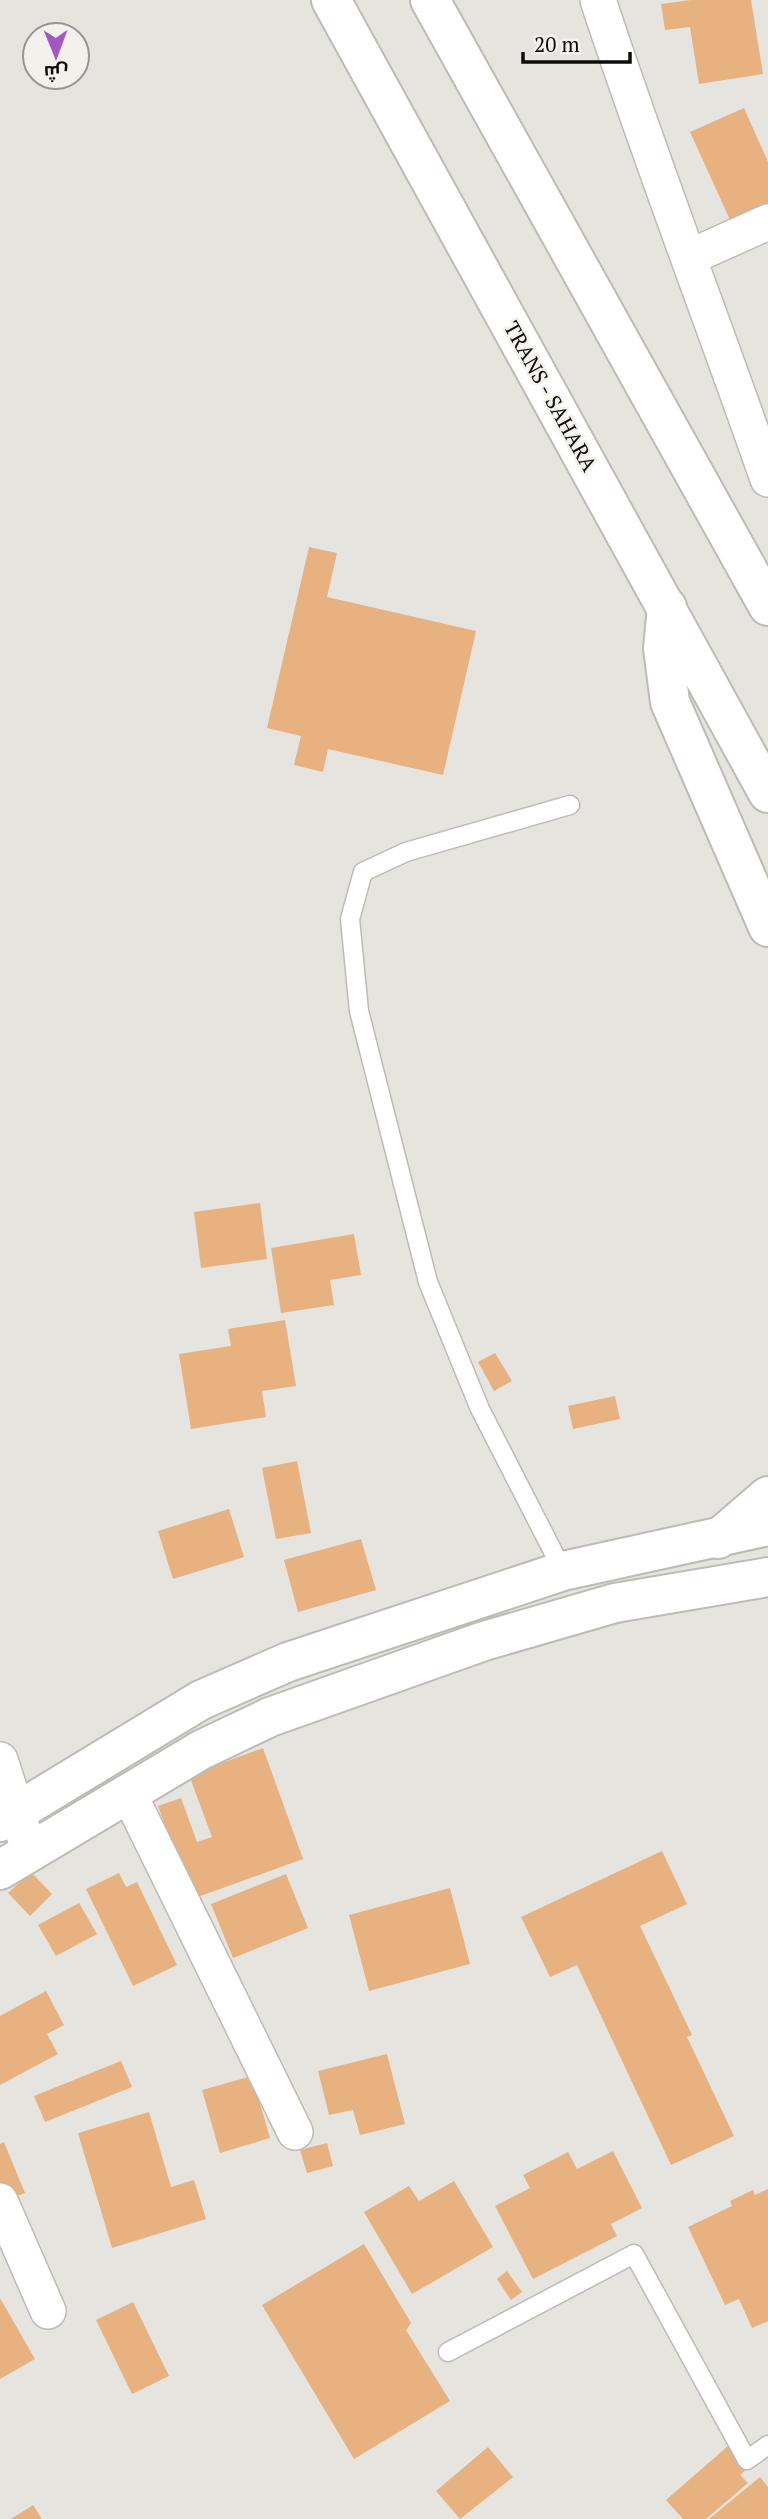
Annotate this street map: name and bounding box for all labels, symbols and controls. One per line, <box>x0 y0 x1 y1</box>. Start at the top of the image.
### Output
north arrow <box>21 21 91 91</box>
scale bar <box>523 21 630 65</box>
text: 20 m <box>534 30 580 58</box>
text: ش <box>44 61 69 86</box>
street label: TRANS - SAHARA <box>498 316 604 477</box>

